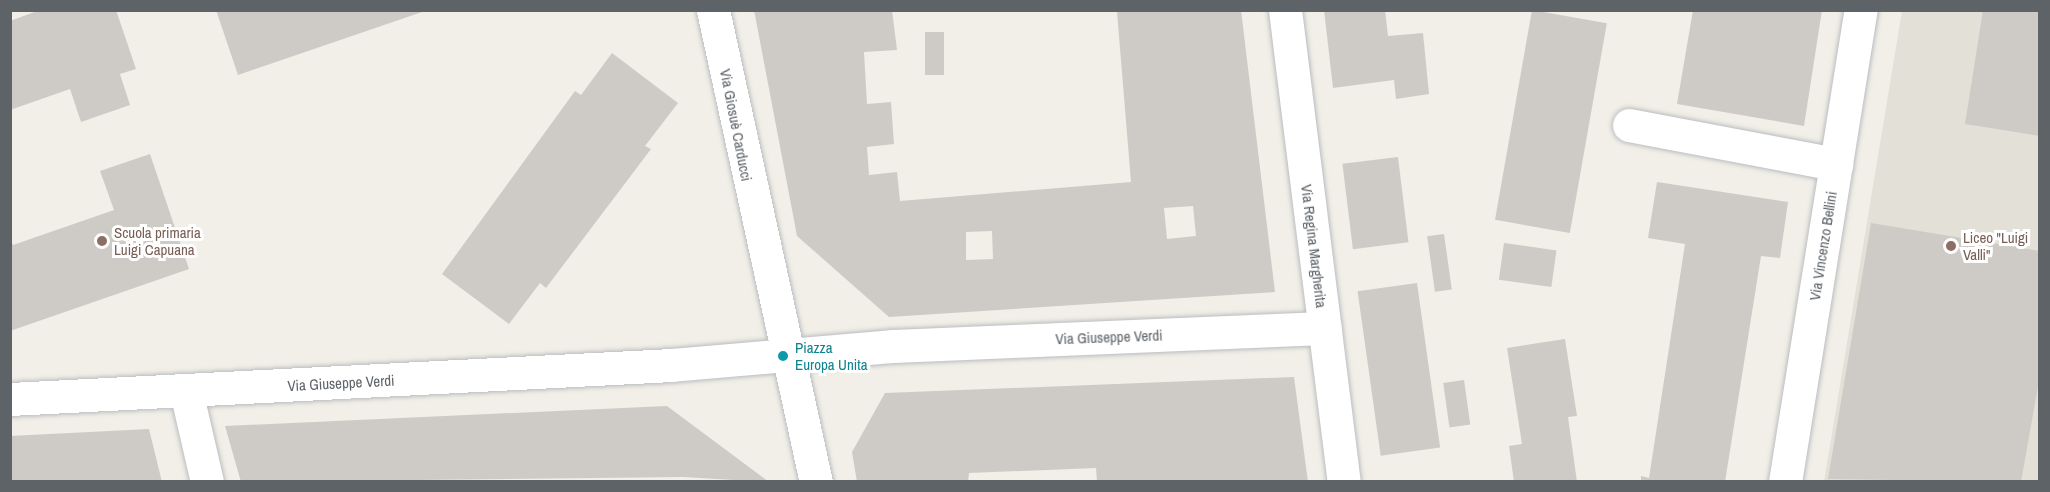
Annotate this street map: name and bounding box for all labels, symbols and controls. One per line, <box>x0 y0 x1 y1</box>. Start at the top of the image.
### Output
street label: Via Giosuè Carducci <box>716 67 756 183</box>
street label: Via Regina Margherita <box>1297 183 1331 309</box>
street label: Via Vincenzo Bellini <box>1805 190 1841 302</box>
place label: Scuola primaria Luigi Capuana <box>114 223 201 258</box>
place label: Liceo "Luigi Valli" <box>1963 228 2028 263</box>
marker: Scuola primaria Luigi Capuana <box>95 234 109 248</box>
marker: Liceo "Luigi Valli" <box>1944 239 1958 253</box>
street label: Via Giuseppe Verdi <box>1055 326 1163 348</box>
place label: Piazza Europa Unita <box>795 338 867 373</box>
marker: Piazza Europa Unita <box>776 349 790 363</box>
street label: Via Giuseppe Verdi <box>287 371 395 395</box>

